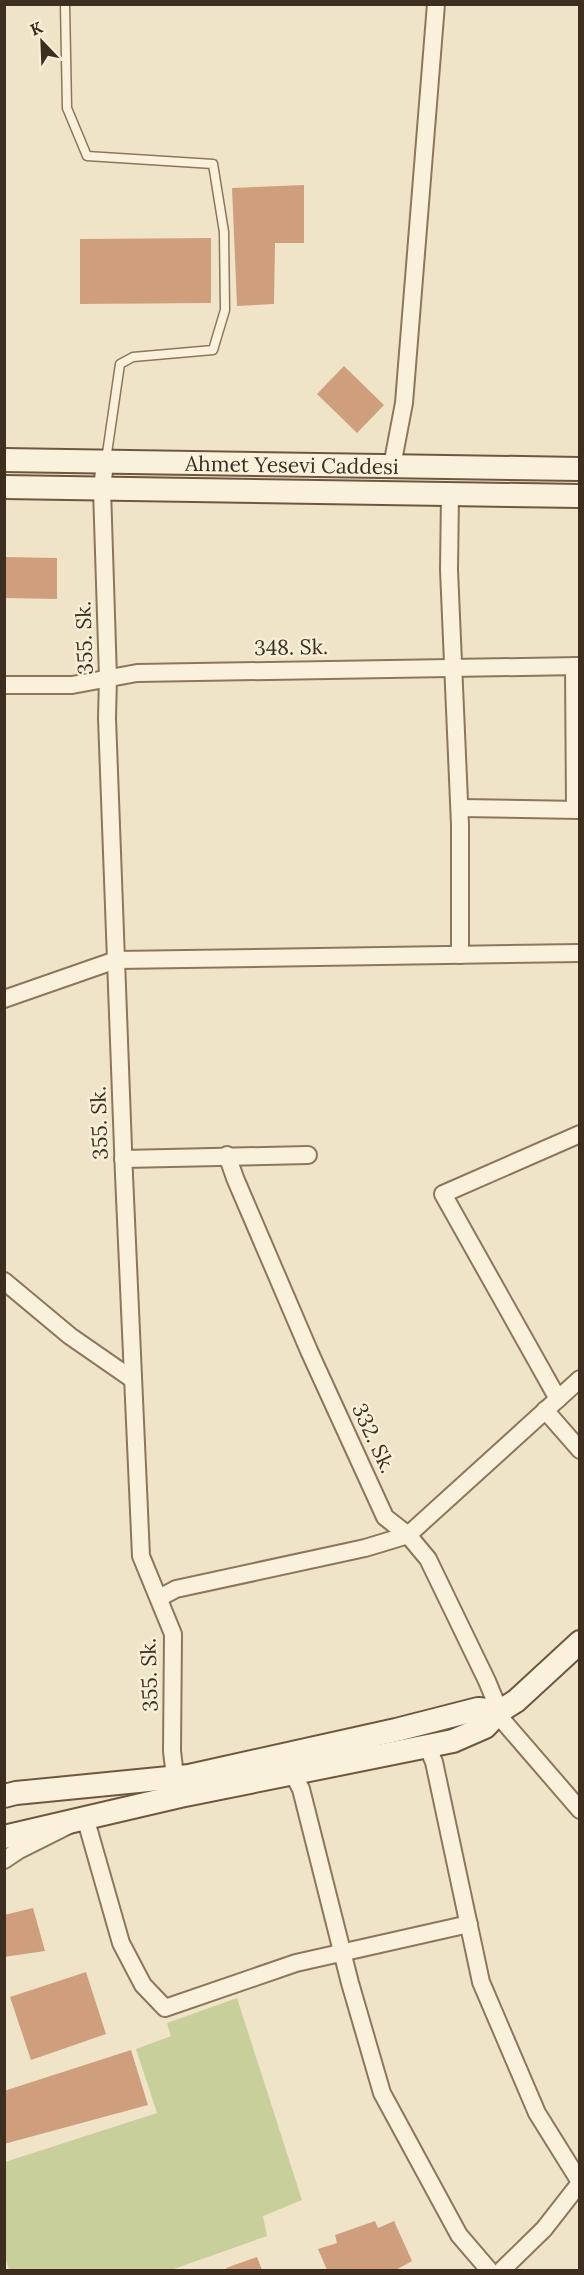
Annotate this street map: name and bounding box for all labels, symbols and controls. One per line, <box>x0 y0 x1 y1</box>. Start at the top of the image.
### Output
north arrow <box>12 12 72 72</box>
text: K <box>27 17 46 40</box>
street label: Ahmet Yesevi Caddesi <box>184 449 399 480</box>
street label: 355. Sk. <box>69 601 99 675</box>
street label: 348. Sk. <box>254 633 328 661</box>
street label: 355. Sk. <box>84 1086 114 1160</box>
street label: 332. Sk. <box>346 1399 402 1477</box>
street label: 355. Sk. <box>134 1638 164 1712</box>

